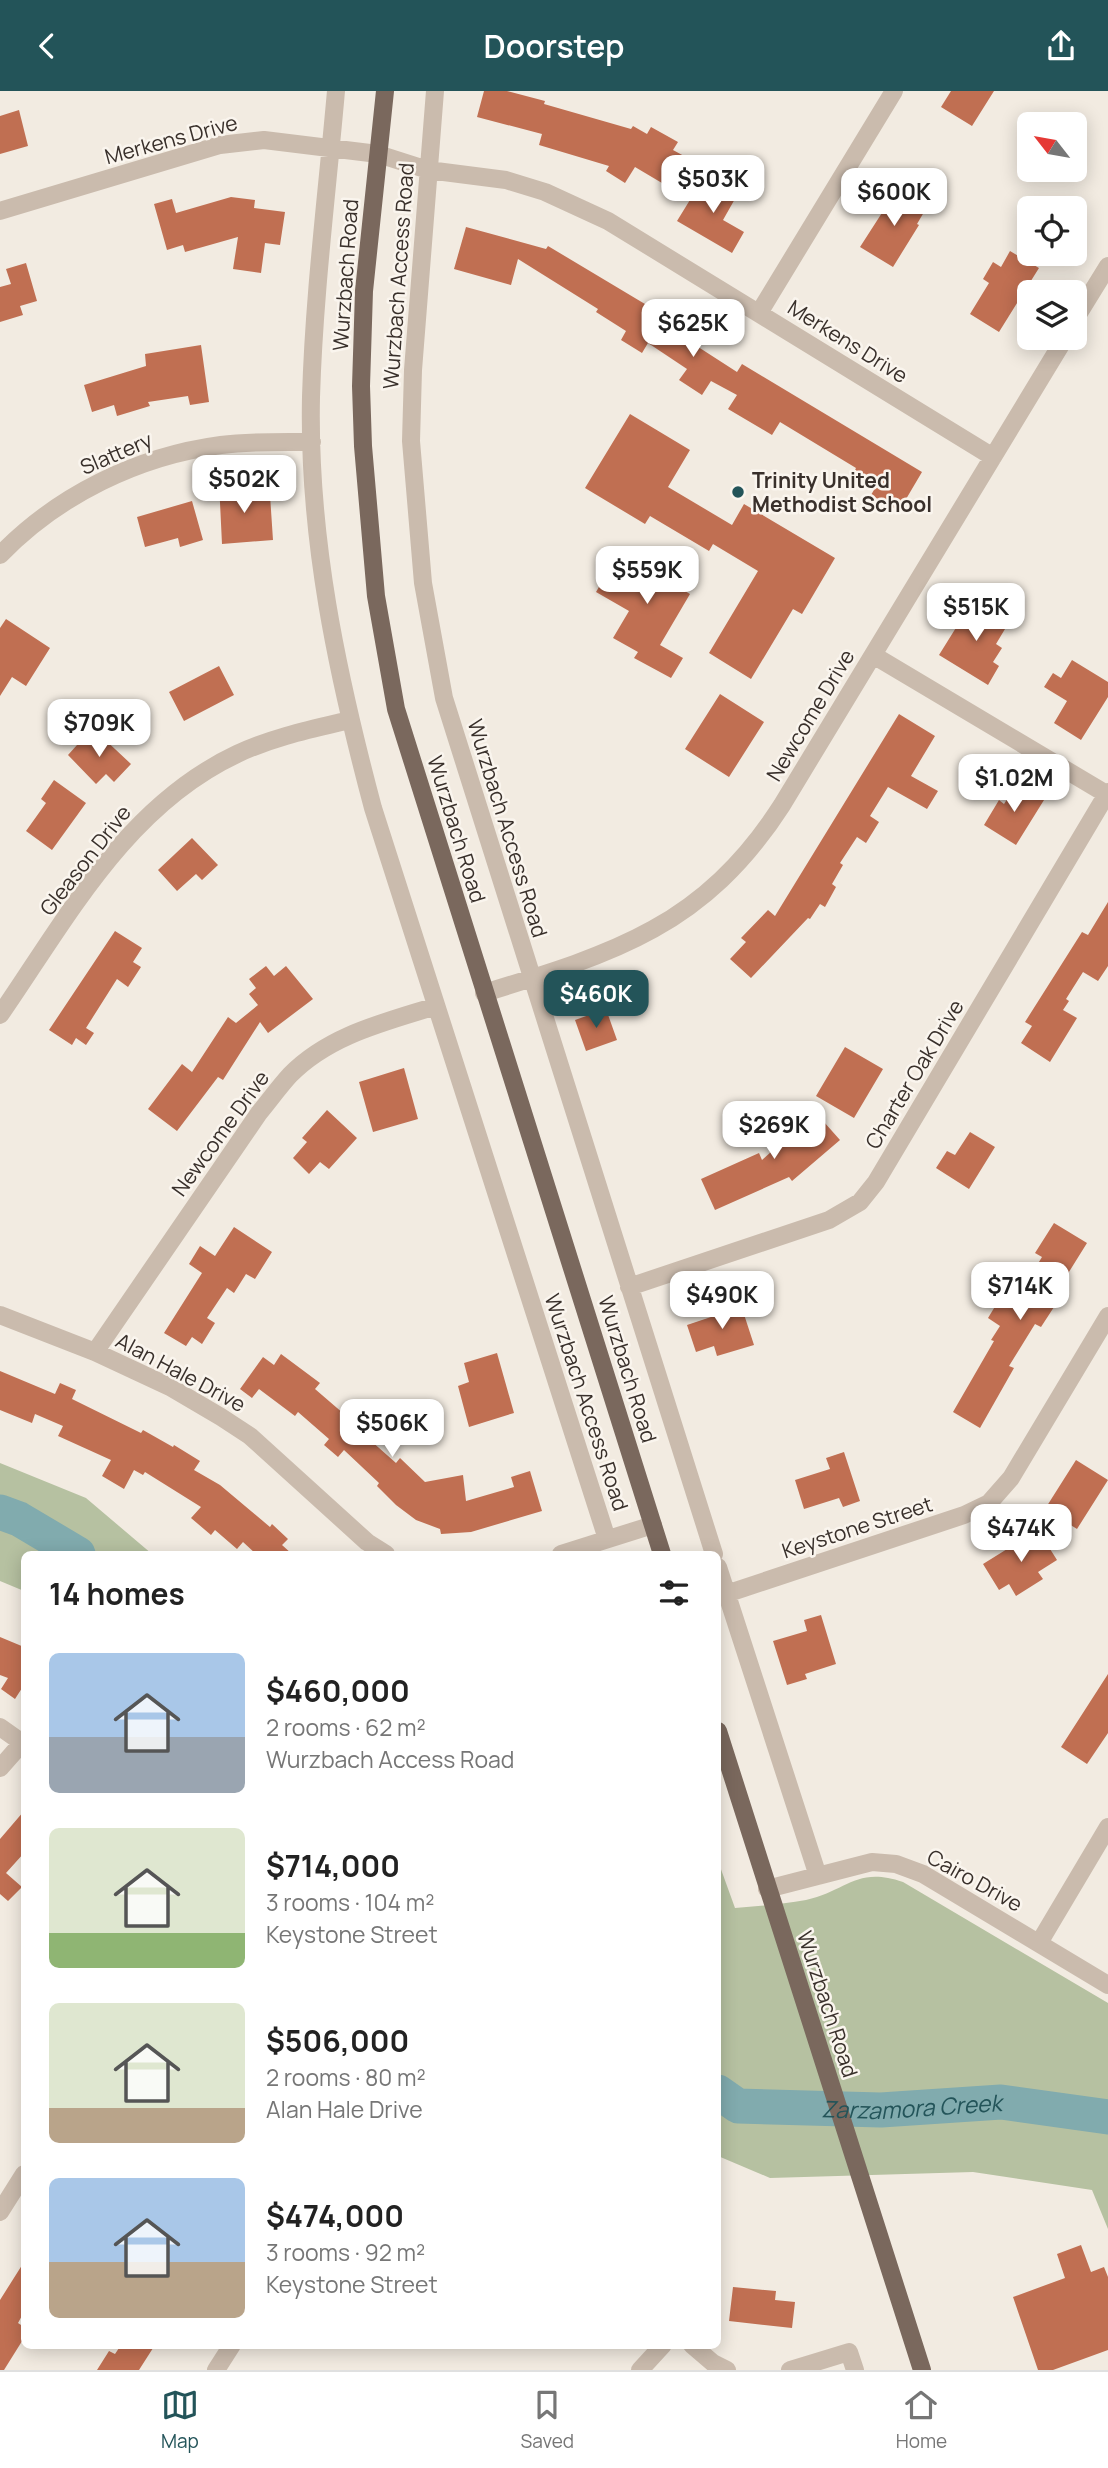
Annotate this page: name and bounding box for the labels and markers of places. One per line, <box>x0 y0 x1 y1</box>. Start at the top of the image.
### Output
pin: $503K <box>664 155 762 215</box>
pin: $600K <box>845 169 943 228</box>
pin: $625K <box>644 299 742 359</box>
pin: $502K <box>195 455 293 515</box>
place label: Trinity United Methodist School <box>752 466 932 518</box>
marker: Trinity United Methodist School <box>730 484 746 500</box>
pin: $559K <box>598 547 696 606</box>
pin: $515K <box>927 583 1025 643</box>
pin: $709K <box>50 699 148 759</box>
pin: $1.02M <box>957 755 1071 814</box>
pin: $460K <box>547 971 645 1030</box>
pin: $269K <box>725 1101 823 1161</box>
pin: $714K <box>971 1263 1069 1322</box>
pin: $490K <box>673 1271 771 1331</box>
pin: $506K <box>343 1399 441 1459</box>
pin: $474K <box>972 1505 1070 1564</box>

